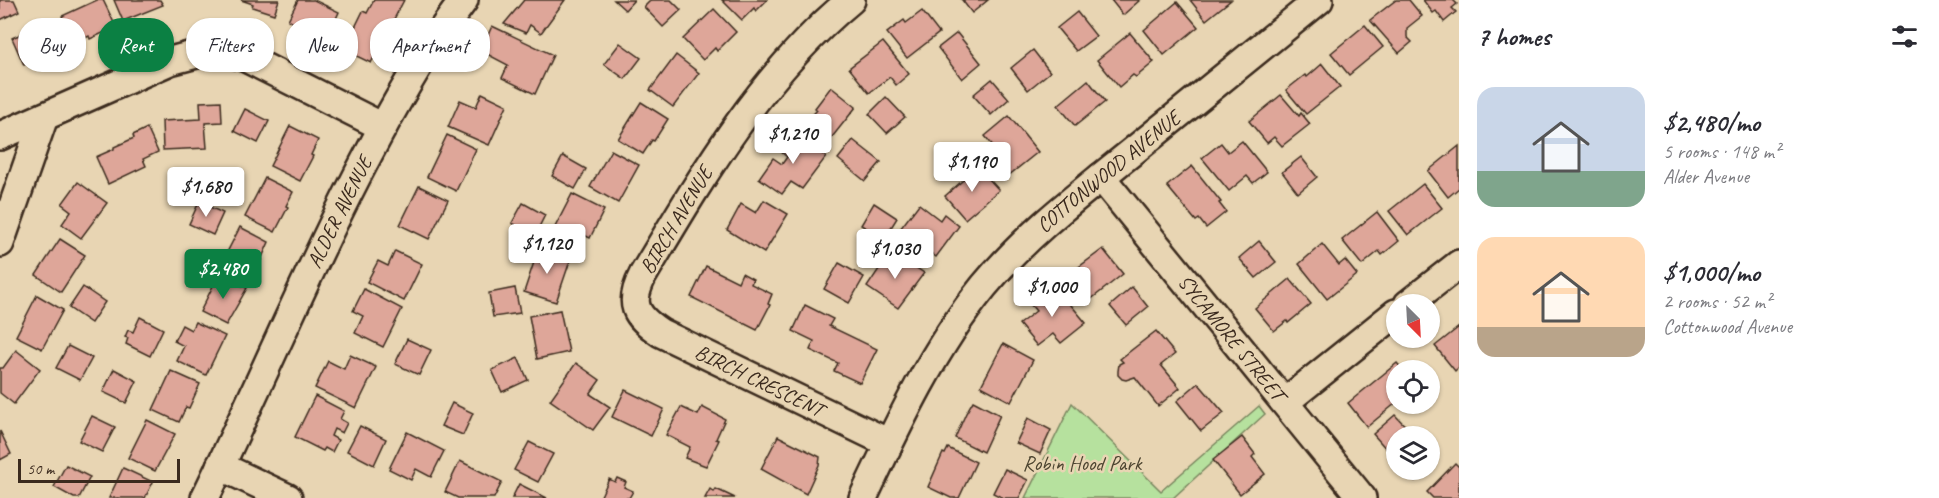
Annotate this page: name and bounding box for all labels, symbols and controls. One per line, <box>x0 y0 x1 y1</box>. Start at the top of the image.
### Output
chip: Buy <box>18 18 86 72</box>
chip: Rent <box>98 18 174 72</box>
chip: Filters <box>186 18 274 72</box>
chip: New <box>286 18 358 72</box>
chip: Apartment <box>370 18 490 72</box>
text: 7 homes <box>1477 20 1550 53</box>
icon: filters <box>1888 20 1921 53</box>
street label: COTTONWOOD AVENUE <box>1031 103 1187 238</box>
text: $2,480/mo <box>1663 106 1760 139</box>
icon: home <box>1525 111 1597 183</box>
pin: $1,210 <box>744 114 842 165</box>
text: $1,210 <box>769 121 817 146</box>
text: 5 rooms · 148 m² <box>1663 139 1780 164</box>
pin: $1,190 <box>923 142 1021 193</box>
text: $1,190 <box>948 149 996 174</box>
street label: ALDER AVENUE <box>301 150 379 272</box>
street label: BIRCH AVENUE <box>634 159 719 278</box>
text: Alder Avenue <box>1663 164 1749 189</box>
pin: $1,680 <box>157 167 255 218</box>
text: $1,680 <box>181 174 231 199</box>
pin: $1,120 <box>498 224 596 275</box>
pin: $1,030 <box>846 229 944 280</box>
text: $1,120 <box>523 231 571 256</box>
text: $1,030 <box>871 236 919 261</box>
pin: $2,480 <box>174 249 272 300</box>
text: $2,480 <box>199 256 247 281</box>
text: $1,000/mo <box>1663 256 1760 289</box>
icon: home <box>1525 261 1597 333</box>
pin: $1,000 <box>1003 267 1101 318</box>
street label: SYCAMORE STREET <box>1172 269 1294 410</box>
text: $1,000 <box>1028 274 1076 299</box>
text: 2 rooms · 52 m² <box>1663 289 1771 314</box>
north arrow <box>1386 294 1440 348</box>
map controls <box>1386 294 1440 480</box>
text: Cottonwood Avenue <box>1663 314 1792 339</box>
street label: BIRCH CRESCENT <box>691 338 832 424</box>
button: locate <box>1386 360 1440 414</box>
button: layers <box>1386 426 1440 480</box>
park label: Robin Hood Park <box>1023 450 1143 476</box>
scale bar <box>18 456 180 484</box>
text: 50 m <box>27 459 54 479</box>

